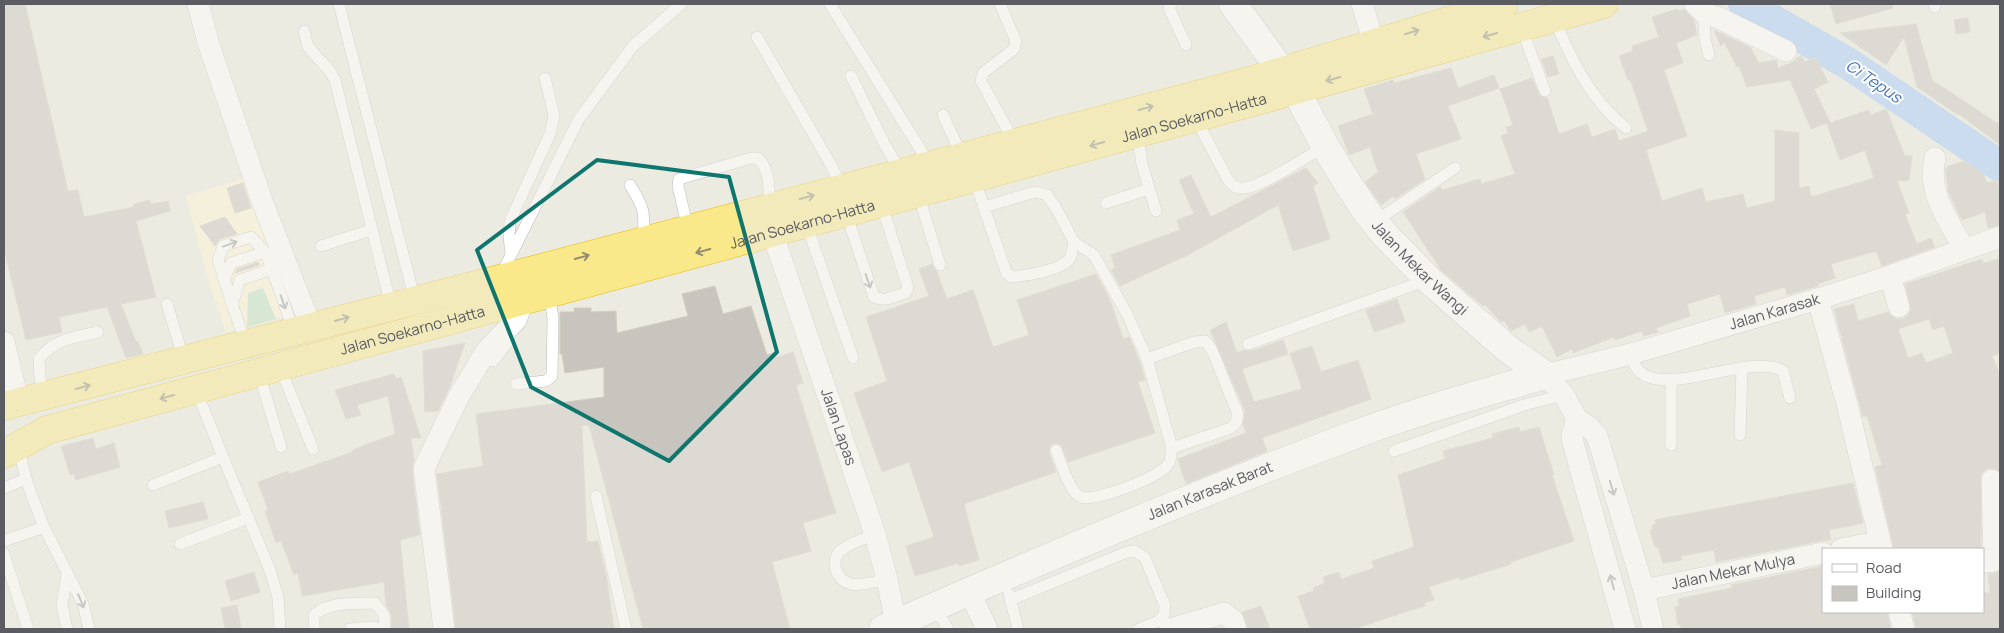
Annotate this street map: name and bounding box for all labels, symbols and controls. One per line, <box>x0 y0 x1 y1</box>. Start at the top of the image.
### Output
one-way arrow <box>1403 26 1419 36</box>
one-way arrow <box>1482 30 1498 40</box>
water label: Ci Tepus <box>1842 54 1908 109</box>
one-way arrow <box>1326 74 1342 84</box>
street label: Jalan Soekarno-Hatta <box>1119 88 1269 147</box>
one-way arrow <box>1137 103 1153 112</box>
one-way arrow <box>1089 140 1105 149</box>
one-way arrow <box>798 192 814 201</box>
street label: Jalan Soekarno-Hatta <box>727 194 877 254</box>
street label: Jalan Mekar Wangi <box>1367 216 1473 320</box>
one-way arrow <box>222 239 237 248</box>
one-way arrow <box>696 247 712 256</box>
one-way arrow <box>573 252 589 261</box>
one-way arrow <box>864 272 874 288</box>
street label: Jalan Karasak <box>1726 288 1823 335</box>
one-way arrow <box>279 294 289 310</box>
street label: Jalan Soekarno-Hatta <box>338 300 487 360</box>
one-way arrow <box>334 314 350 324</box>
one-way arrow <box>75 382 91 391</box>
street label: Jalan Lapas <box>816 385 862 468</box>
one-way arrow <box>160 393 176 403</box>
street label: Jalan Karasak Barat <box>1144 456 1276 525</box>
one-way arrow <box>1608 480 1618 496</box>
street label: Jalan Mekar Mulya <box>1669 548 1797 594</box>
legend <box>1822 548 1984 613</box>
text: Road <box>1866 557 1902 578</box>
one-way arrow <box>1607 575 1617 591</box>
text: Building <box>1866 582 1921 603</box>
one-way arrow <box>76 593 86 608</box>

